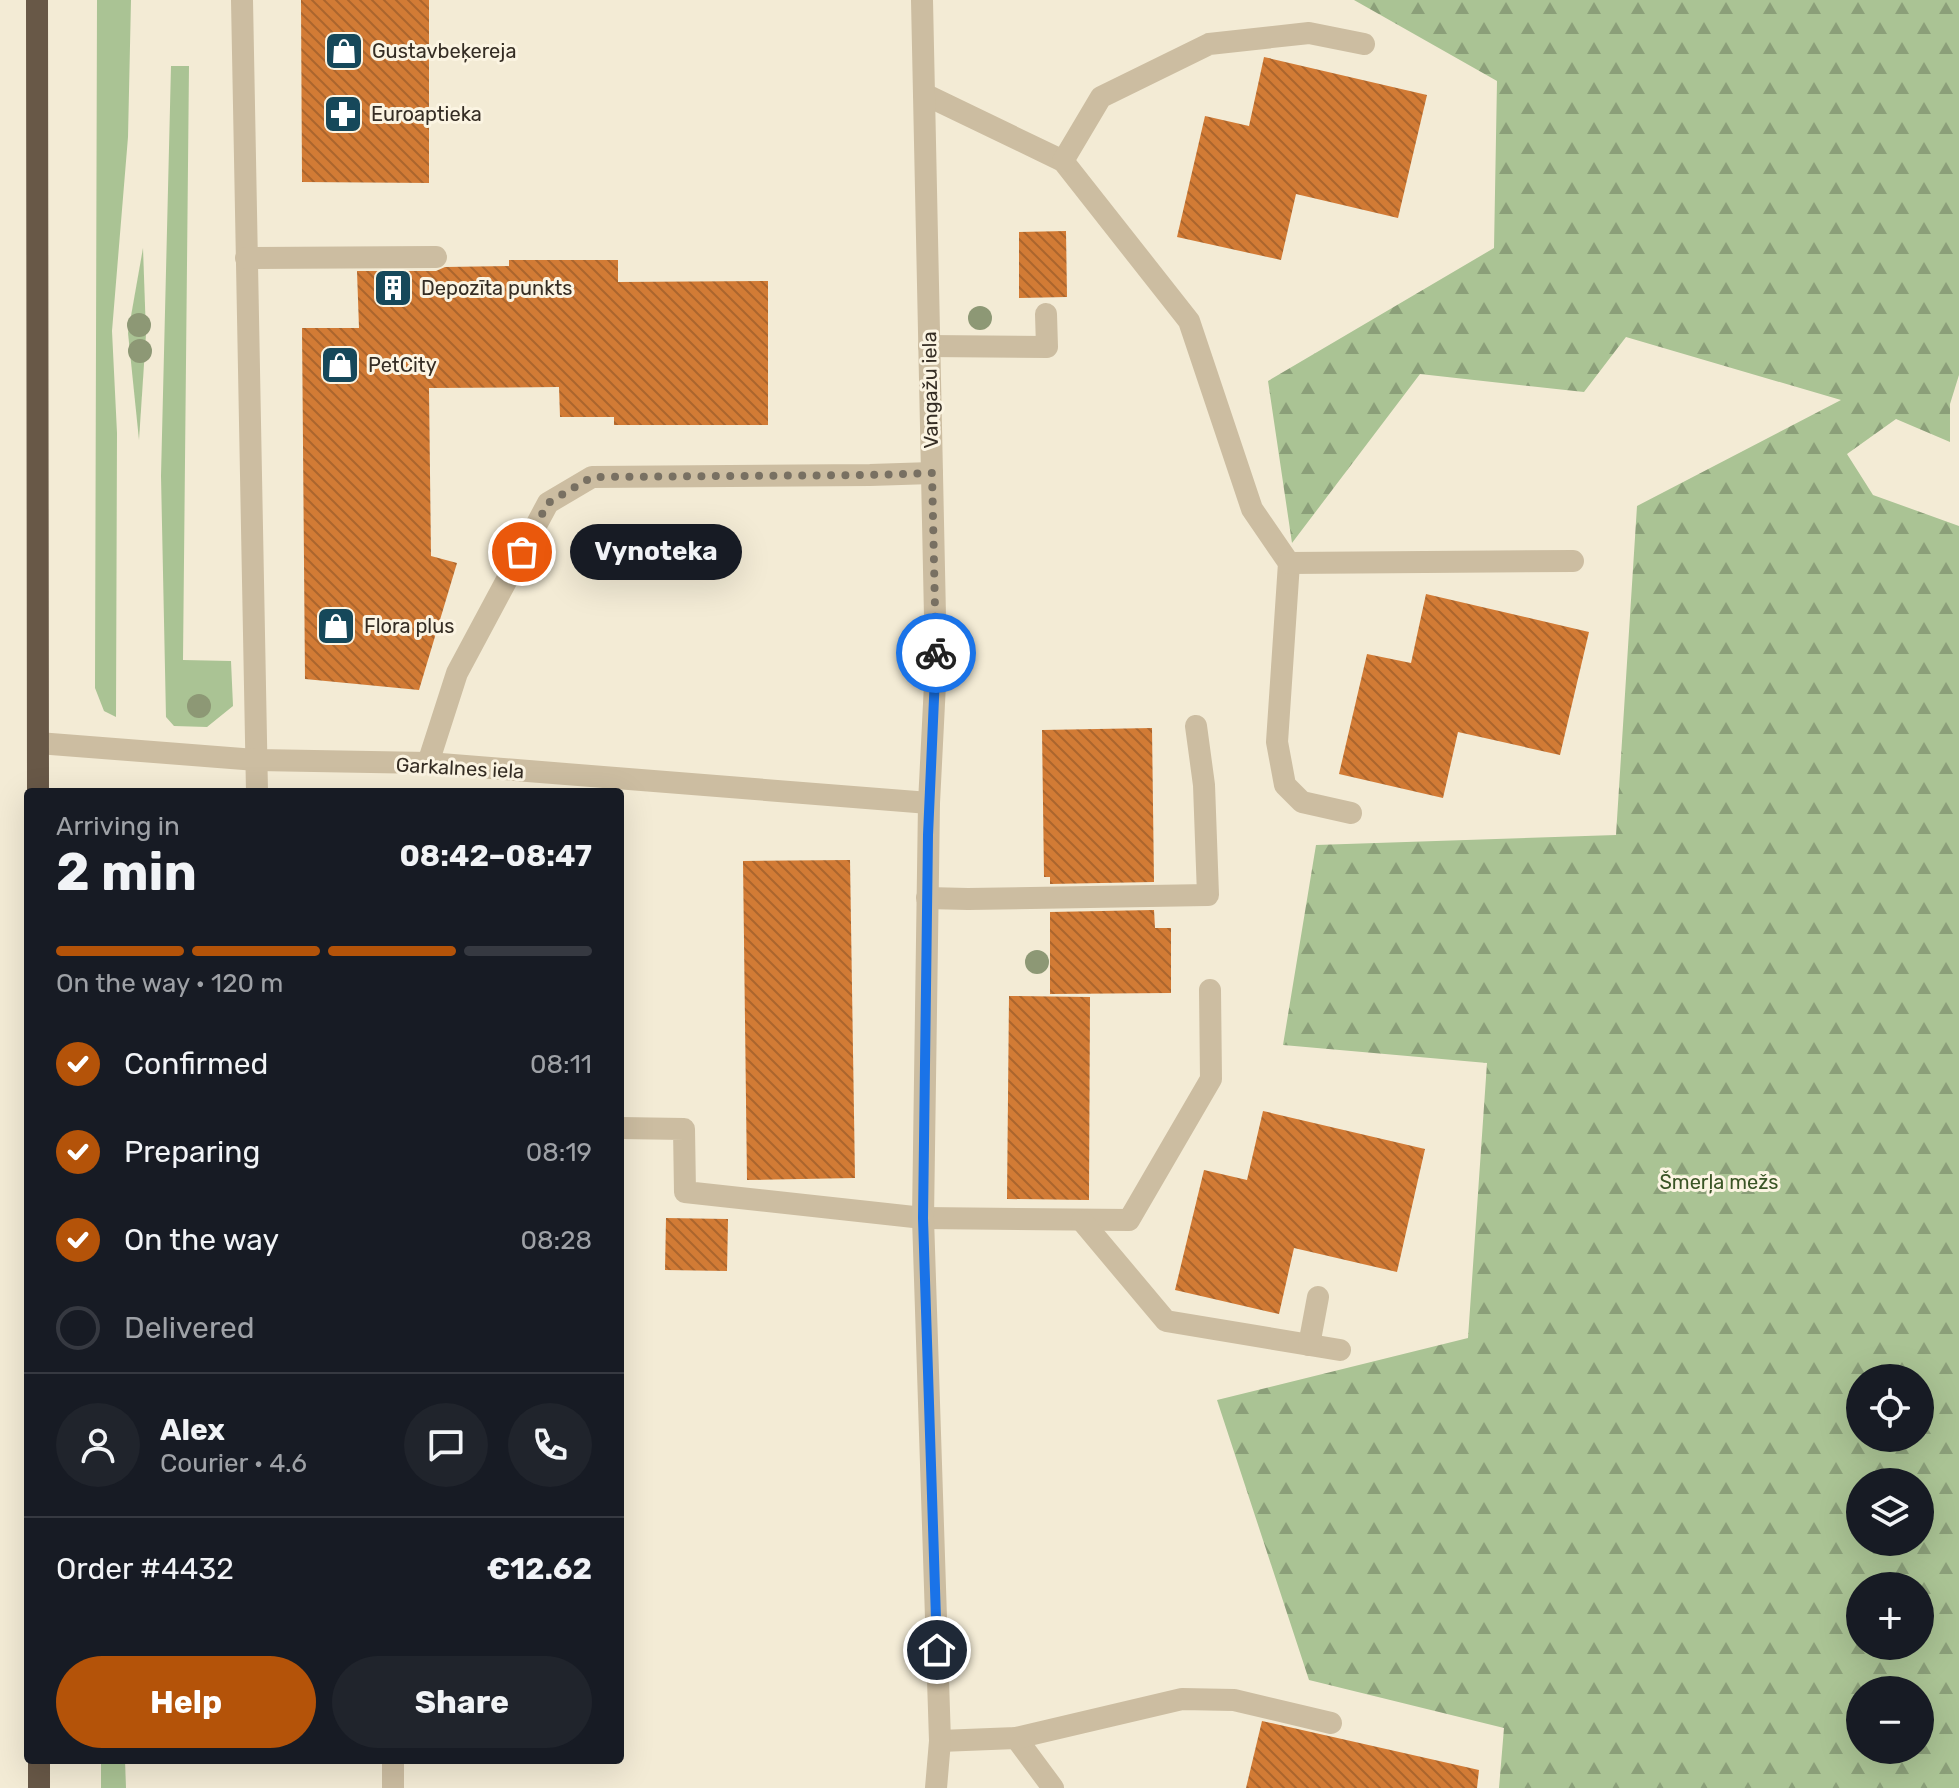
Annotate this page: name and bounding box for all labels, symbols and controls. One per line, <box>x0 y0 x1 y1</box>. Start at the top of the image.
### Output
shop icon: Gustavbeķereja <box>323 30 365 72</box>
place label: Gustavbeķereja <box>372 39 516 63</box>
pharmacy icon: Euroaptieka <box>322 93 364 135</box>
place label: Euroaptieka <box>371 102 482 126</box>
building icon: Depozīta punkts <box>372 267 414 309</box>
place label: Depozīta punkts <box>421 276 572 300</box>
street label: Vangažu iela <box>917 331 943 449</box>
shop icon: PetCity <box>319 344 361 386</box>
place label: PetCity <box>368 353 437 377</box>
pin <box>488 518 556 586</box>
callout: Vynoteka <box>570 524 742 580</box>
icon: bag <box>500 530 544 574</box>
text: Vynoteka <box>594 536 718 567</box>
shop icon: Flora plus <box>315 605 357 647</box>
courier <box>896 613 976 693</box>
place label: Flora plus <box>364 614 454 638</box>
icon: bike <box>914 631 958 675</box>
street label: Garkalnes iela <box>395 753 525 783</box>
text: Arriving in <box>56 811 180 842</box>
text: 08:42–08:47 <box>399 838 592 874</box>
text: 2 min <box>56 841 197 903</box>
text: On the way · 120 m <box>56 968 283 999</box>
icon: check <box>56 1042 100 1086</box>
text: Confirmed <box>124 1046 268 1082</box>
text: 08:11 <box>530 1049 592 1080</box>
icon: check <box>56 1130 100 1174</box>
text: Preparing <box>124 1134 260 1170</box>
text: 08:19 <box>526 1137 592 1168</box>
park label: Šmerļa mežs <box>1659 1170 1779 1194</box>
icon: check <box>56 1218 100 1262</box>
text: On the way <box>124 1222 279 1258</box>
text: 08:28 <box>520 1225 592 1256</box>
text: Delivered <box>124 1310 255 1346</box>
map controls <box>1846 1364 1934 1764</box>
button: locate <box>1846 1364 1934 1452</box>
button: person <box>56 1403 140 1487</box>
button: chat <box>404 1403 488 1487</box>
button: phone <box>508 1403 592 1487</box>
text: Alex <box>160 1412 225 1448</box>
text: Courier · 4.6 <box>160 1448 307 1479</box>
button: layers <box>1846 1468 1934 1556</box>
text: Order #4432 <box>56 1551 234 1587</box>
text: €12.62 <box>487 1551 592 1587</box>
button: + <box>1846 1572 1934 1660</box>
pin <box>903 1616 971 1684</box>
icon: home <box>915 1628 959 1672</box>
button: Help <box>56 1656 316 1748</box>
button: Share <box>332 1656 592 1748</box>
button: − <box>1846 1676 1934 1764</box>

